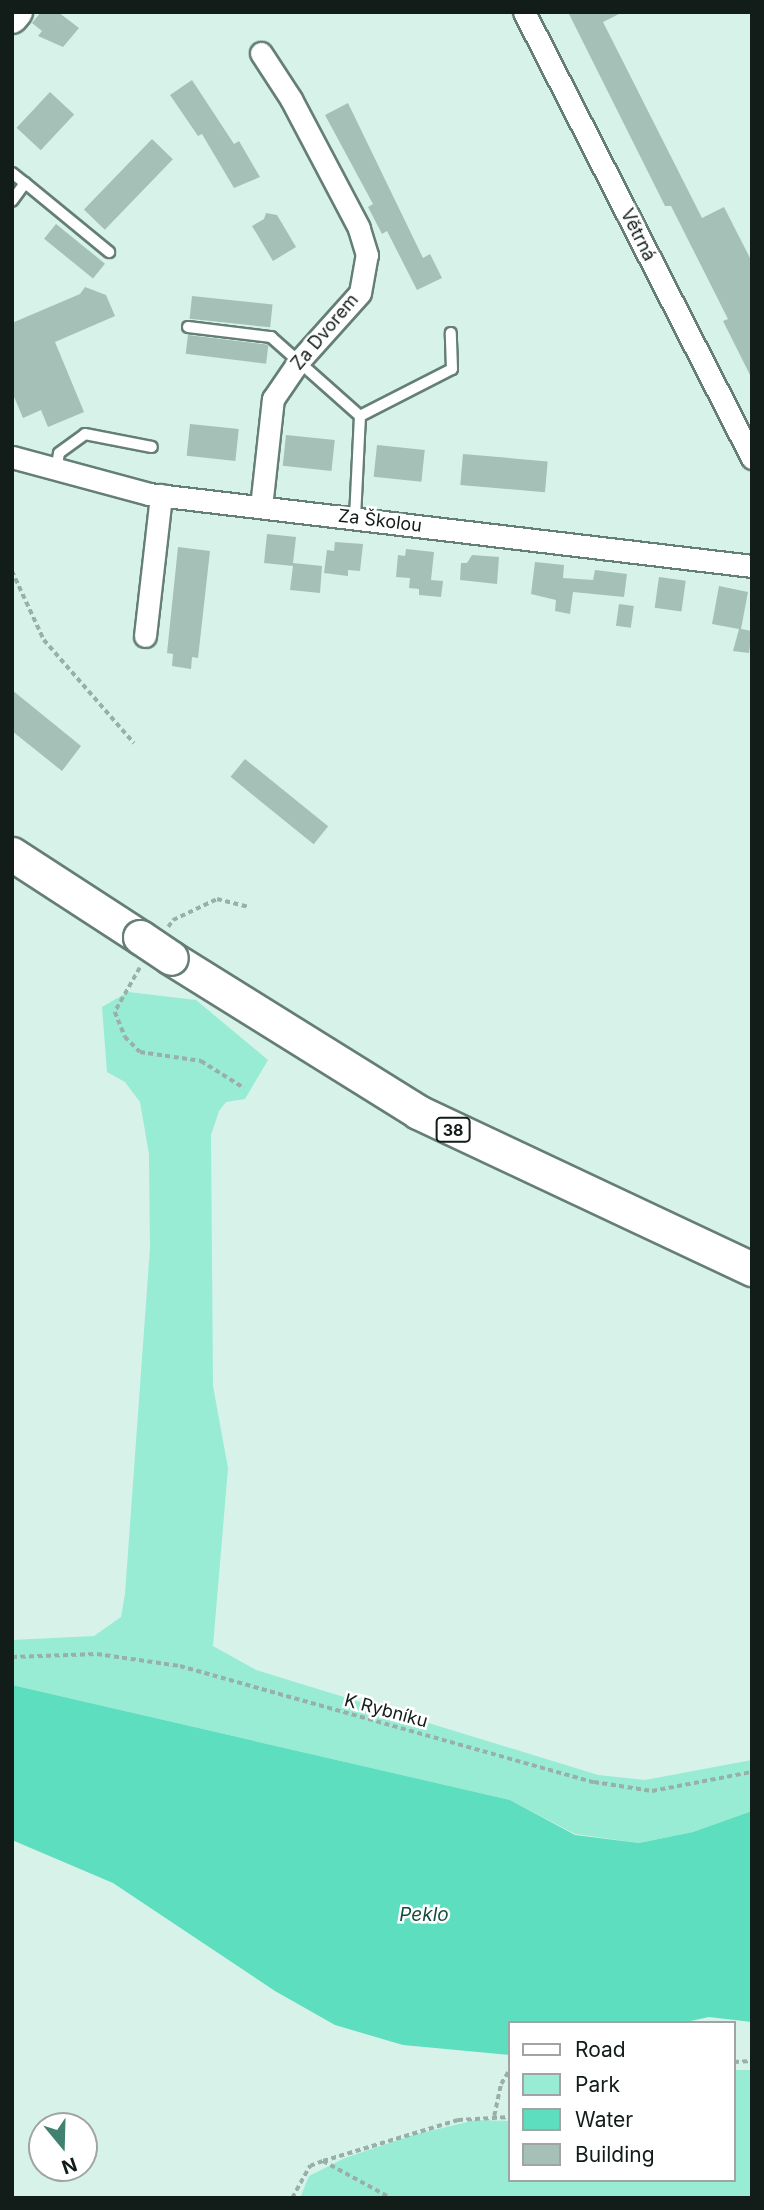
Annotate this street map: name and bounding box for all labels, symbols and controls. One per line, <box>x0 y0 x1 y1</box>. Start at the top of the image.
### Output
street label: Větrná <box>616 205 660 265</box>
street label: Za Dvorem <box>287 290 363 374</box>
street label: Za Školou <box>337 505 423 537</box>
road number: 38 <box>435 1118 470 1142</box>
street label: K Rybníku <box>342 1690 430 1732</box>
water label: Peklo <box>399 1904 449 1926</box>
legend <box>508 2021 736 2182</box>
text: Road <box>575 2037 626 2062</box>
text: Park <box>575 2072 620 2097</box>
text: Water <box>575 2107 633 2132</box>
north arrow <box>28 2112 98 2182</box>
text: Building <box>575 2142 655 2167</box>
text: N <box>59 2152 80 2179</box>

